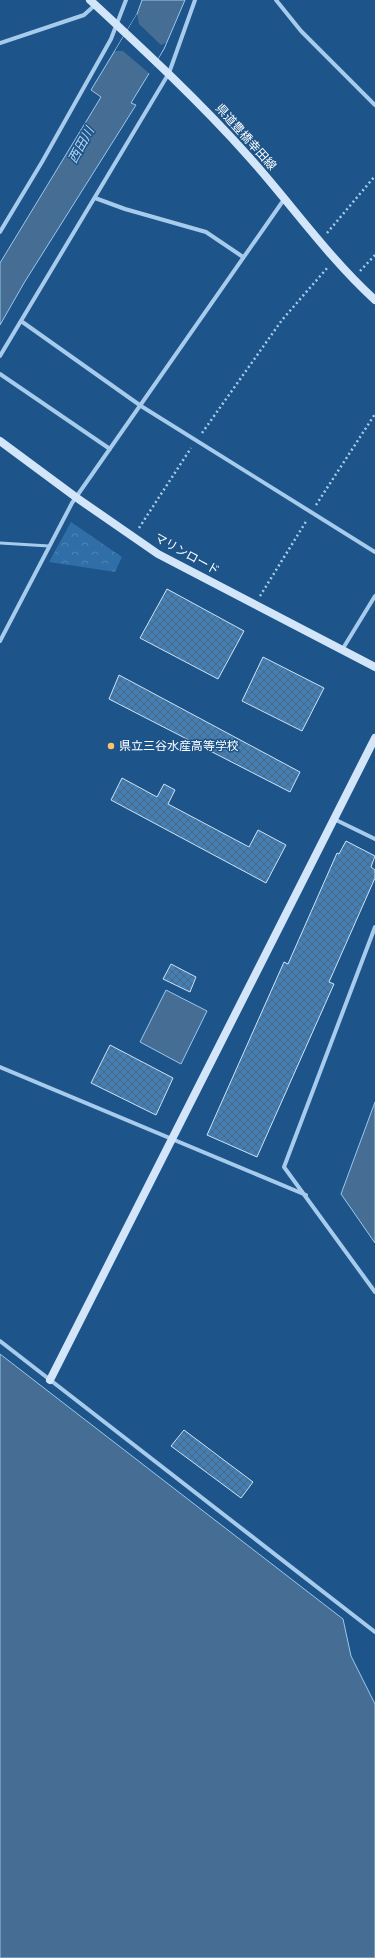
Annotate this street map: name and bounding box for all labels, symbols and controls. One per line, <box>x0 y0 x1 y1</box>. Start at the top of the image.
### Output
street label: 県道豊橋幸田線 <box>213 101 279 173</box>
water label: 西田川 <box>65 123 98 166</box>
street label: マリンロード <box>152 530 222 578</box>
place label: 県立三谷水産高等学校 <box>119 739 239 753</box>
marker: 県立三谷水産高等学校 <box>106 741 116 751</box>

